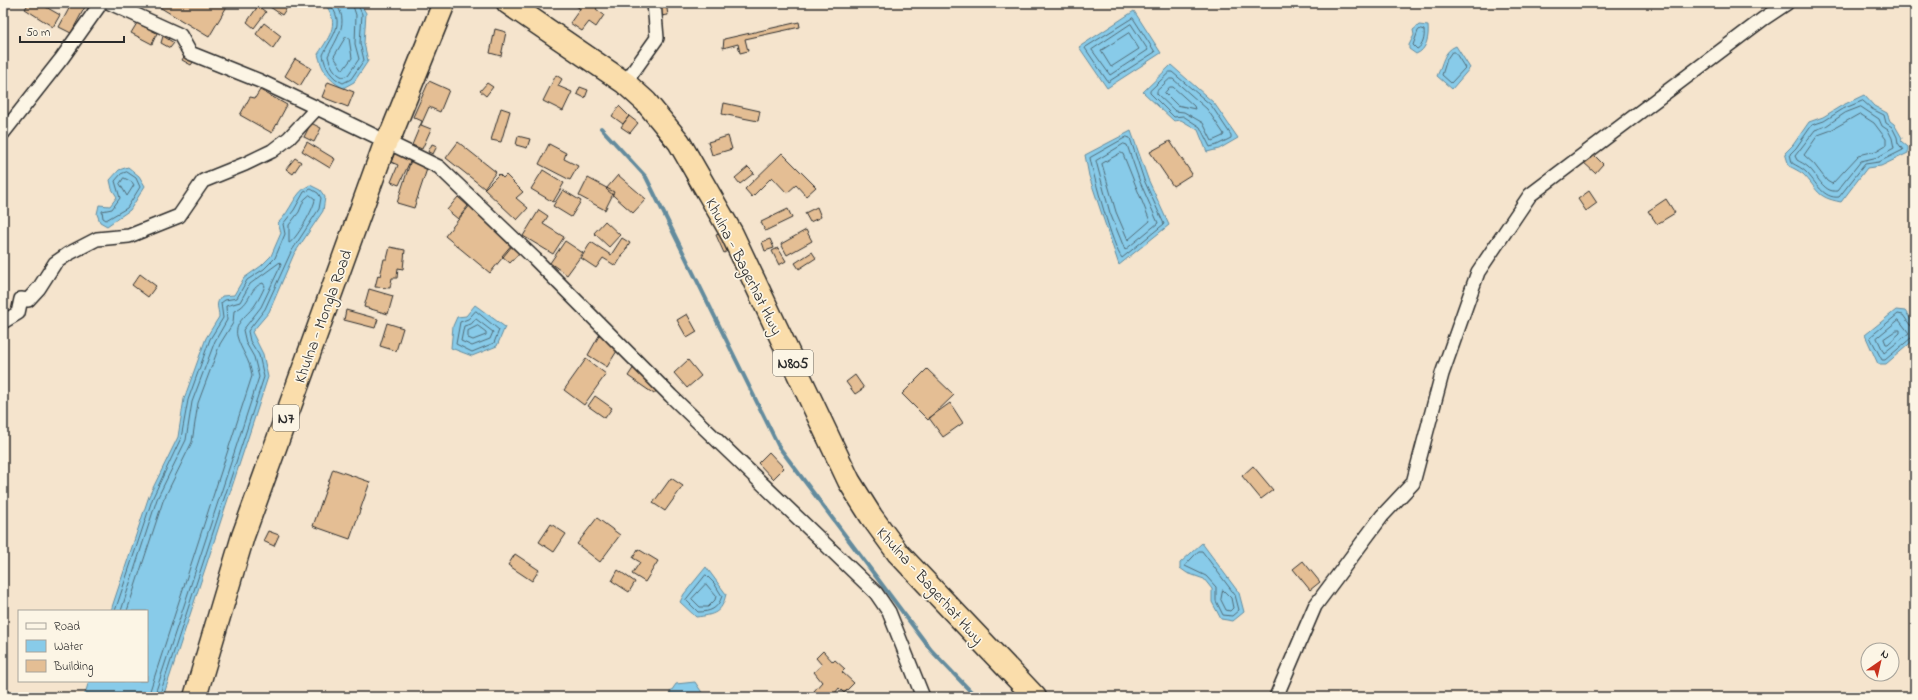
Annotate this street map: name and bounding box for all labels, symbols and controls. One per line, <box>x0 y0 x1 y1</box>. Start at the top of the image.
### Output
scale bar <box>20 18 124 44</box>
text: 50 m <box>26 24 50 42</box>
street label: Khulna - Bagerhat Hwy <box>698 194 788 340</box>
street label: Khulna - Mongla Road <box>289 247 359 387</box>
road number: N805 <box>773 350 813 376</box>
road number: N7 <box>273 405 299 431</box>
street label: Khulna - Bagerhat Hwy <box>870 522 989 650</box>
legend <box>18 610 148 682</box>
text: Road <box>54 618 80 636</box>
text: Water <box>54 638 83 656</box>
north arrow <box>1860 642 1900 682</box>
text: N <box>1877 646 1893 663</box>
text: Building <box>53 658 93 677</box>

